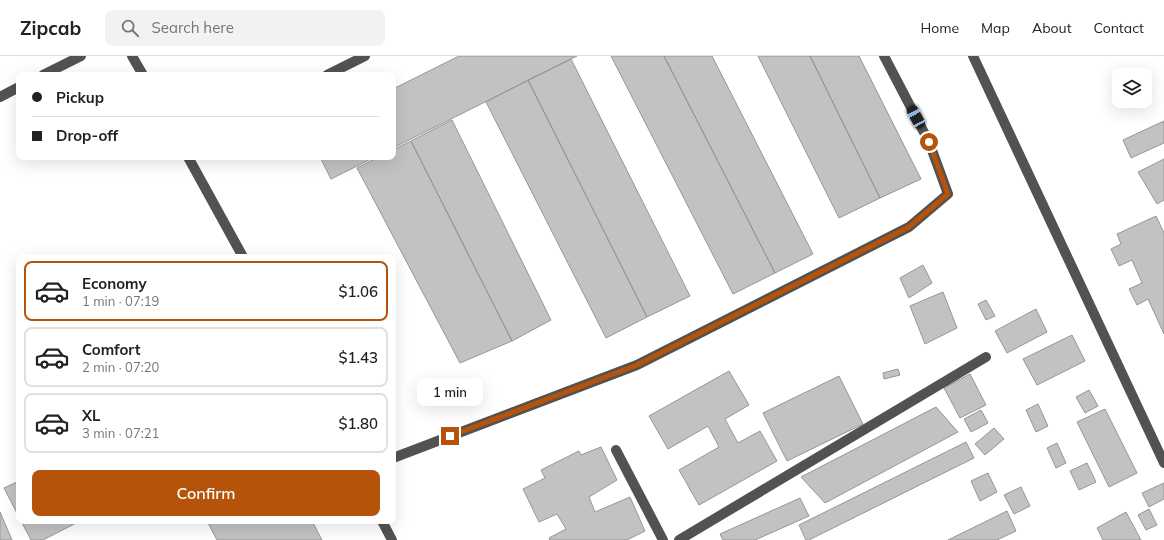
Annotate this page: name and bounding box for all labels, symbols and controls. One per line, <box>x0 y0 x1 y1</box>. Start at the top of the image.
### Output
search box <box>105 10 385 46</box>
text: Zipcab <box>20 16 81 40</box>
icon: search <box>119 17 141 39</box>
text: Search here <box>151 18 234 37</box>
text: Home <box>920 19 959 37</box>
text: Map <box>981 19 1010 37</box>
text: About <box>1032 19 1072 37</box>
text: Contact <box>1094 19 1144 37</box>
map controls <box>1112 68 1152 108</box>
button: layers <box>1112 68 1152 108</box>
text: Pickup <box>56 88 104 107</box>
car <box>905 104 927 130</box>
text: Drop-off <box>56 126 118 145</box>
route start <box>920 133 938 151</box>
icon: car <box>34 273 70 309</box>
text: Economy <box>82 274 147 293</box>
text: $1.06 <box>338 282 378 301</box>
text: 1 min · 07:19 <box>82 293 159 309</box>
icon: car <box>34 339 70 375</box>
text: Comfort <box>82 340 140 359</box>
text: $1.43 <box>338 348 378 367</box>
text: 2 min · 07:20 <box>82 359 159 375</box>
callout: 1 min <box>417 378 483 406</box>
text: 1 min <box>433 384 467 400</box>
icon: car <box>34 405 70 441</box>
text: XL <box>82 406 100 425</box>
text: $1.80 <box>338 414 378 433</box>
text: 3 min · 07:21 <box>82 425 159 441</box>
route end <box>441 427 459 445</box>
button: Confirm <box>32 470 380 516</box>

